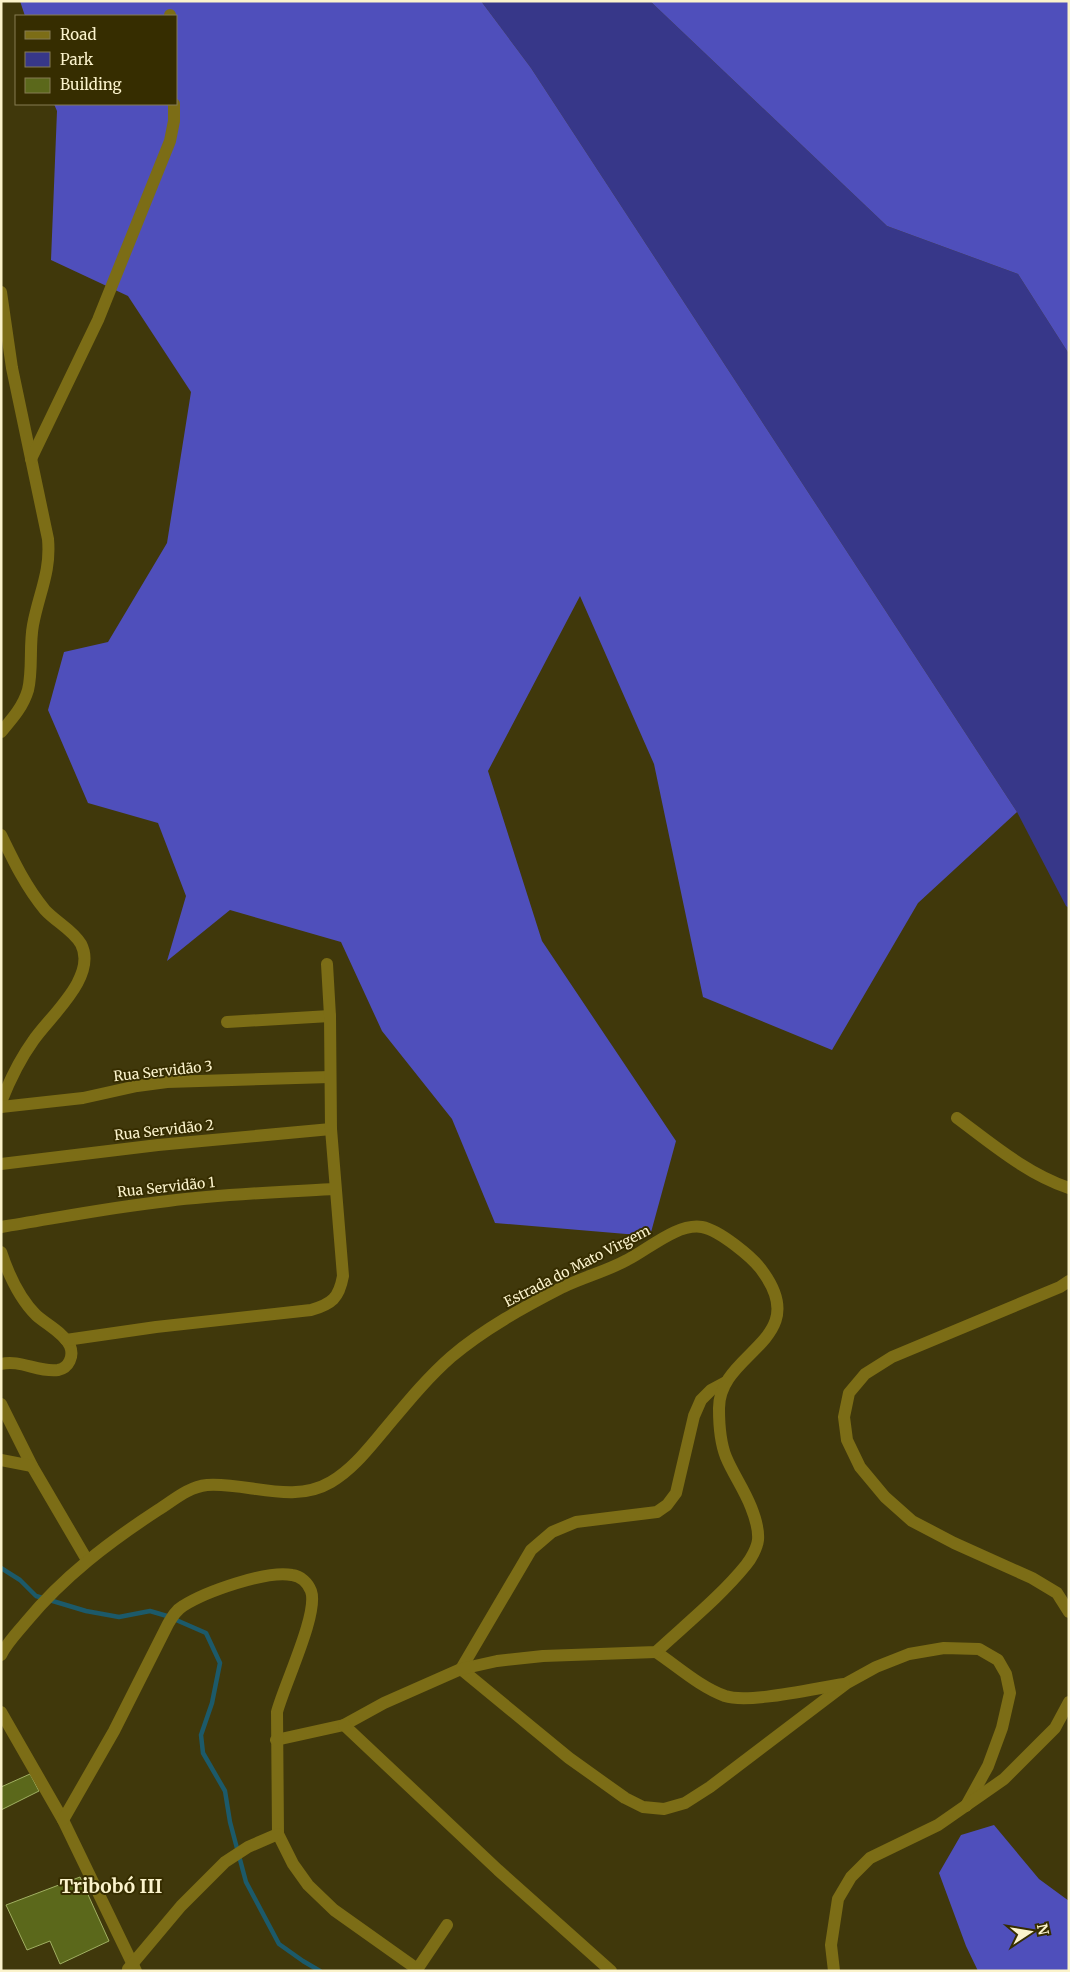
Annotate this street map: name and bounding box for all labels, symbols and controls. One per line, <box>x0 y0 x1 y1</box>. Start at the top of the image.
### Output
legend <box>15 15 178 105</box>
text: Road <box>60 25 96 44</box>
text: Park <box>60 50 94 69</box>
text: Building <box>60 75 122 94</box>
street label: Rua Servidão 3 <box>113 1057 213 1085</box>
street label: Rua Servidão 2 <box>113 1116 215 1144</box>
street label: Rua Servidão 1 <box>116 1173 216 1201</box>
street label: Estrada do Mato Virgem <box>501 1221 653 1311</box>
district label: Tribobó III <box>60 1874 162 1898</box>
north arrow <box>1005 1907 1055 1957</box>
text: N <box>1033 1922 1053 1937</box>

